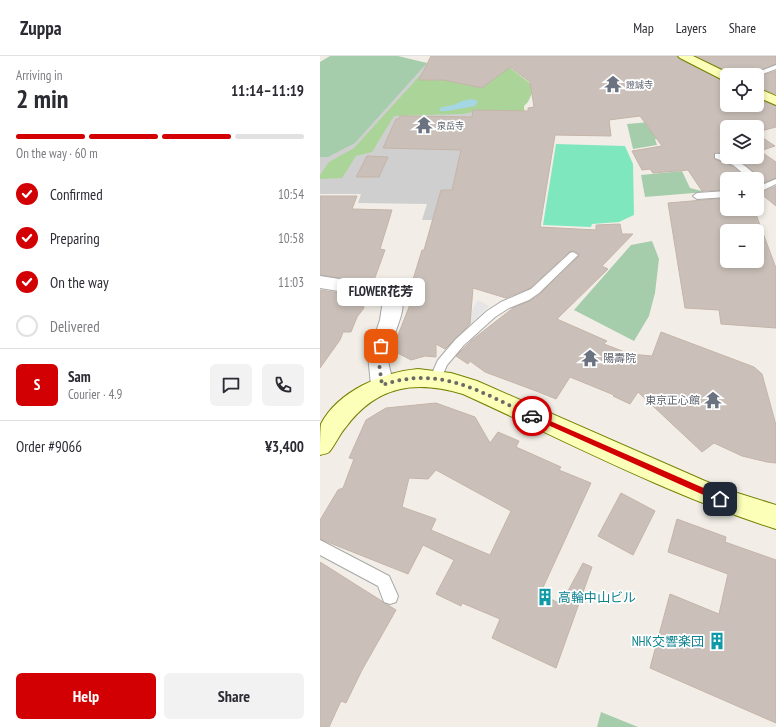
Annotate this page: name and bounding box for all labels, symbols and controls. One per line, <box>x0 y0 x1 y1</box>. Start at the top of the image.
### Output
text: Zuppa <box>20 16 62 40</box>
text: Map <box>633 19 654 37</box>
text: Layers <box>676 19 707 37</box>
text: Share <box>729 19 756 37</box>
text: Arriving in <box>16 67 63 84</box>
map controls <box>720 68 764 268</box>
button: locate <box>720 68 764 112</box>
temple icon: 證誠寺 <box>603 74 623 94</box>
place label: 證誠寺 <box>626 79 653 90</box>
text: 11:14–11:19 <box>231 81 304 100</box>
text: 2 min <box>16 82 69 115</box>
temple icon: 泉岳寺 <box>414 115 434 135</box>
place label: 泉岳寺 <box>437 120 464 131</box>
button: layers <box>720 120 764 164</box>
text: On the way · 60 m <box>16 145 98 162</box>
button: + <box>720 172 764 216</box>
icon: check <box>16 183 38 205</box>
text: Confirmed <box>50 185 103 204</box>
text: 10:54 <box>278 186 304 203</box>
button: − <box>720 224 764 268</box>
icon: check <box>16 227 38 249</box>
text: Preparing <box>50 229 100 248</box>
text: 10:58 <box>278 230 304 247</box>
icon: check <box>16 271 38 293</box>
text: On the way <box>50 273 109 292</box>
text: 11:03 <box>278 274 304 291</box>
callout: FLOWER花芳 <box>337 278 425 306</box>
text: FLOWER花芳 <box>349 283 413 300</box>
text: Delivered <box>50 317 100 336</box>
pin <box>364 329 398 363</box>
icon: bag <box>370 335 392 357</box>
temple icon: 陽壽院 <box>580 348 600 368</box>
place label: 陽壽院 <box>603 351 636 365</box>
button: chat <box>210 364 252 406</box>
button: phone <box>262 364 304 406</box>
text: Sam <box>68 367 91 386</box>
text: S <box>34 375 40 394</box>
text: Courier · 4.9 <box>68 386 122 403</box>
temple icon: 東京正心館 <box>703 390 723 410</box>
place label: 東京正心館 <box>645 393 700 407</box>
courier <box>512 396 552 436</box>
icon: car <box>521 405 543 427</box>
text: Order #9066 <box>16 437 82 456</box>
text: ¥3,400 <box>265 437 304 456</box>
pin <box>703 482 737 516</box>
icon: home <box>709 488 731 510</box>
building icon: 高輪中山ビル <box>535 587 555 607</box>
place label: 高輪中山ビル <box>558 589 636 606</box>
building icon: NHK交響楽団 <box>707 631 727 651</box>
place label: NHK交響楽団 <box>632 633 704 650</box>
button: Help <box>16 673 156 719</box>
button: Share <box>164 673 304 719</box>

